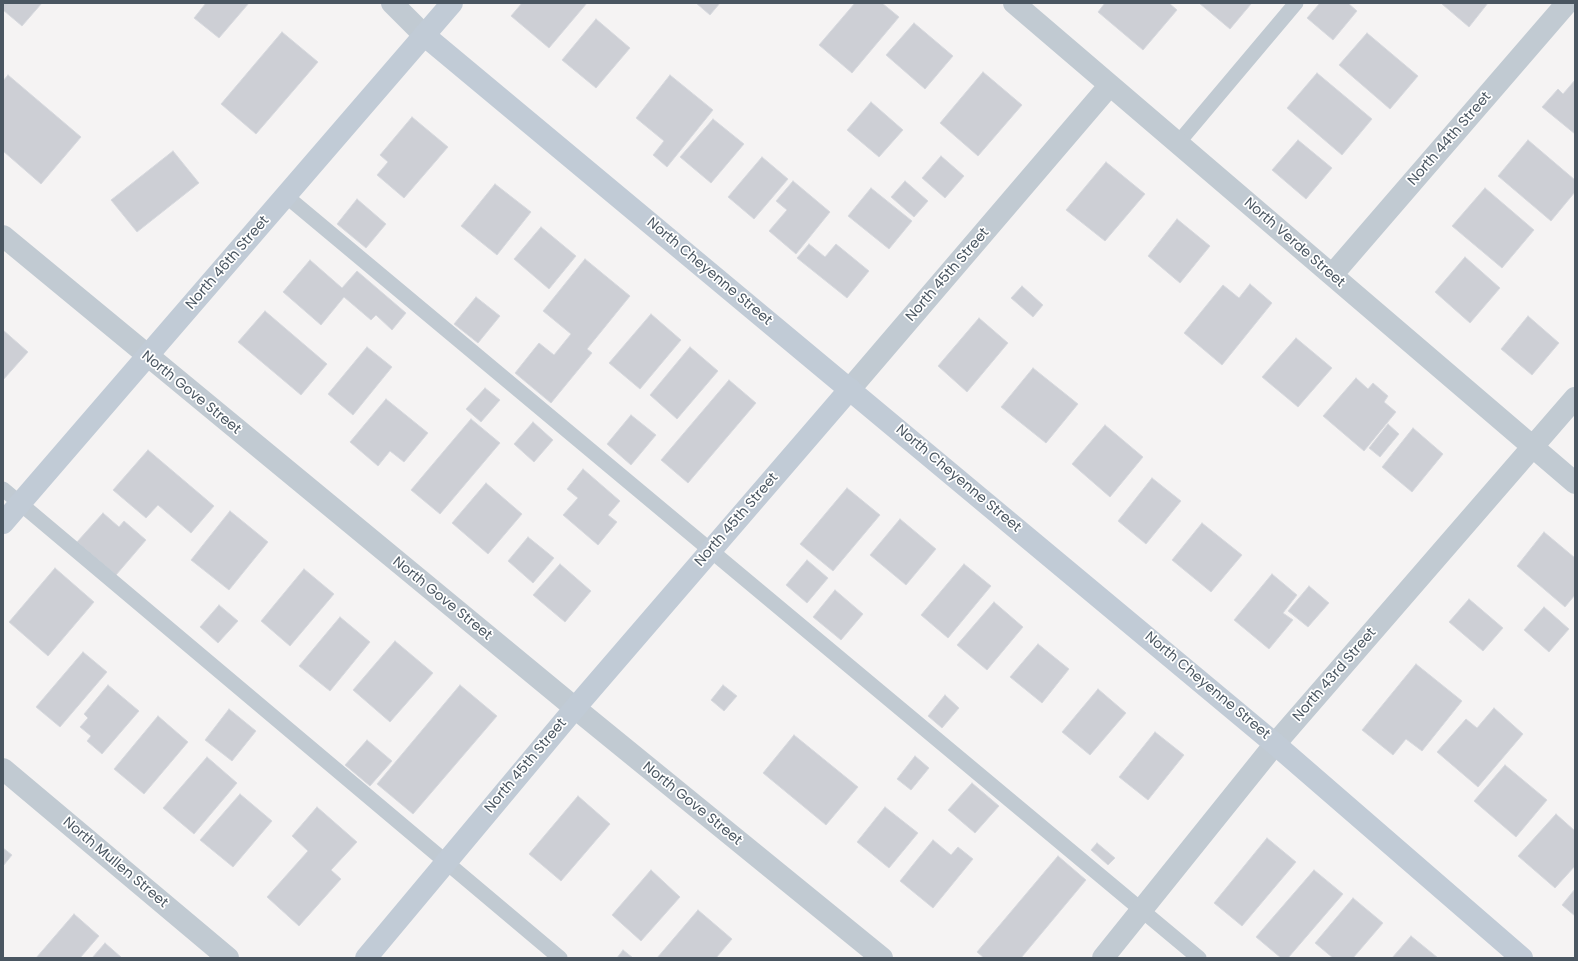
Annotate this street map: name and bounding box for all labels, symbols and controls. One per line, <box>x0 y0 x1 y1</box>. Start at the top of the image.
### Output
street label: North 44th Street <box>1405 89 1495 189</box>
street label: North Verde Street <box>1240 195 1348 291</box>
street label: North 46th Street <box>183 213 273 313</box>
street label: North Cheyenne Street <box>643 215 775 329</box>
street label: North 45th Street <box>903 225 993 325</box>
street label: North Gove Street <box>138 348 244 438</box>
street label: North Cheyenne Street <box>892 422 1024 536</box>
street label: North 45th Street <box>692 470 782 570</box>
street label: North Gove Street <box>389 554 495 644</box>
street label: North 43rd Street <box>1290 625 1380 725</box>
street label: North Cheyenne Street <box>1141 629 1273 743</box>
street label: North 45th Street <box>482 715 570 817</box>
street label: North Gove Street <box>639 759 745 849</box>
street label: North Mullen Street <box>59 814 171 912</box>

